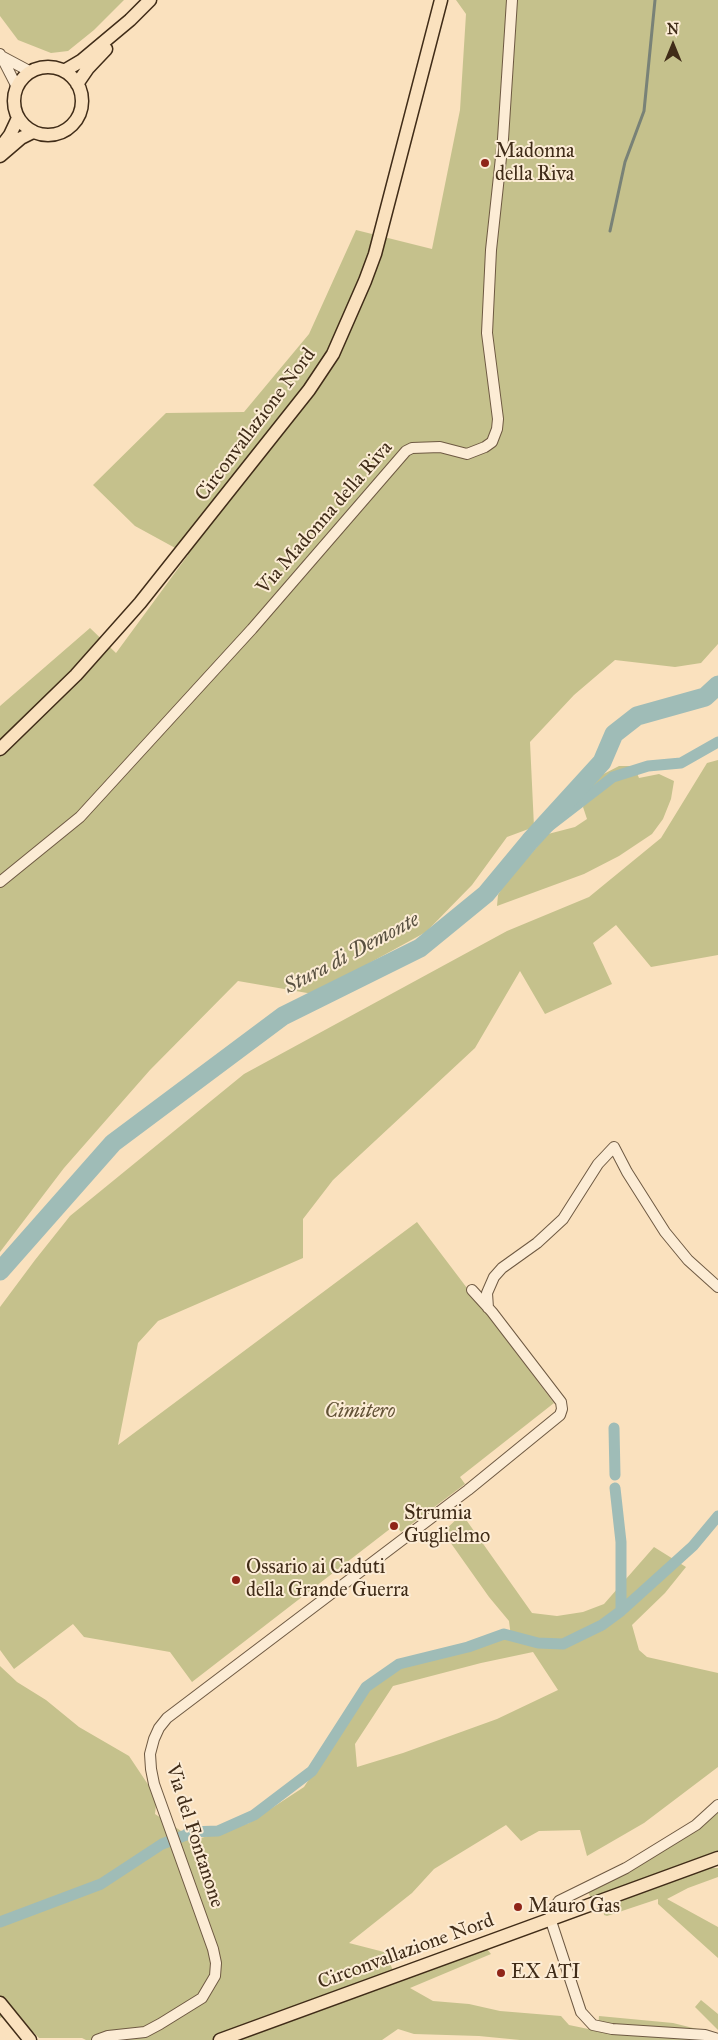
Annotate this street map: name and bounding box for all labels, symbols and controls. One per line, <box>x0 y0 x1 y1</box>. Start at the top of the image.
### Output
north arrow <box>648 20 698 70</box>
text: N <box>667 21 679 38</box>
place label: Madonna della Riva <box>495 140 574 187</box>
marker: Madonna della Riva <box>479 157 491 169</box>
street label: Circonvallazione Nord <box>191 344 321 506</box>
street label: Via Madonna della Riva <box>252 436 398 600</box>
water label: Stura di Demonte <box>280 908 424 1000</box>
park label: Cimitero <box>325 1400 395 1424</box>
place label: Strumia Guglielmo <box>404 1502 490 1549</box>
marker: Strumia Guglielmo <box>388 1520 400 1532</box>
place label: Ossario ai Caduti della Grande Guerra <box>246 1556 409 1603</box>
marker: Ossario ai Caduti della Grande Guerra <box>230 1574 242 1586</box>
street label: Via del Fontanone <box>159 1761 229 1911</box>
place label: Mauro Gas <box>528 1895 620 1919</box>
marker: Mauro Gas <box>512 1901 524 1913</box>
street label: Circonvallazione Nord <box>315 1909 497 1995</box>
place label: EX ATI <box>511 1961 580 1985</box>
marker: EX ATI <box>495 1967 507 1979</box>

